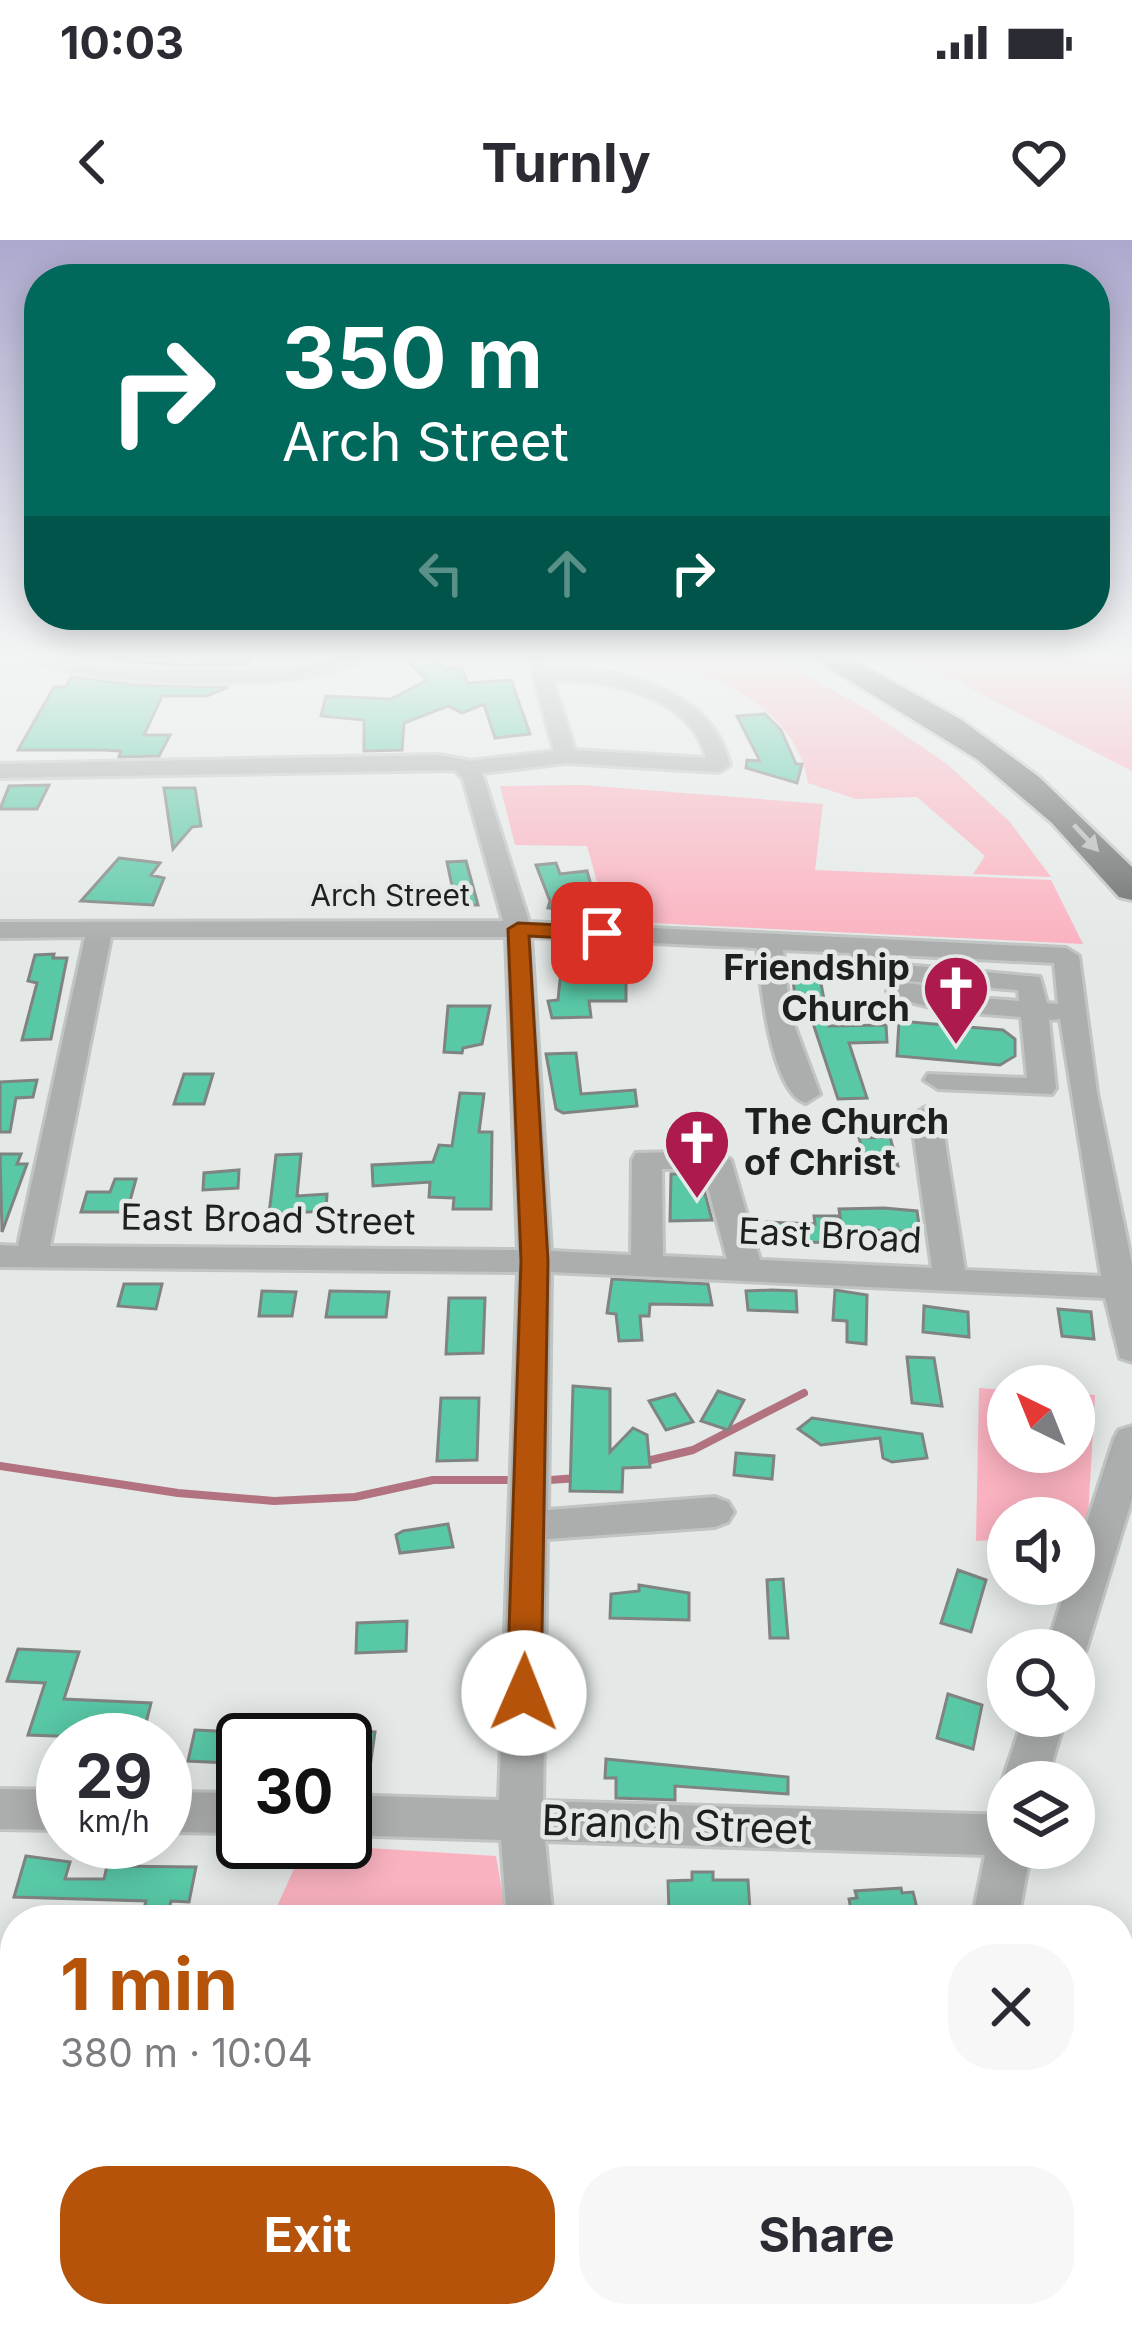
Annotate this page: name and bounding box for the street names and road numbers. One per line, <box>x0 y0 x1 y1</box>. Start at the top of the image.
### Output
street label: Arch Street <box>310 877 470 913</box>
street label: East Broad Street <box>120 1194 416 1244</box>
street label: East Broad <box>737 1208 923 1262</box>
street label: Branch Street <box>541 1794 813 1854</box>

